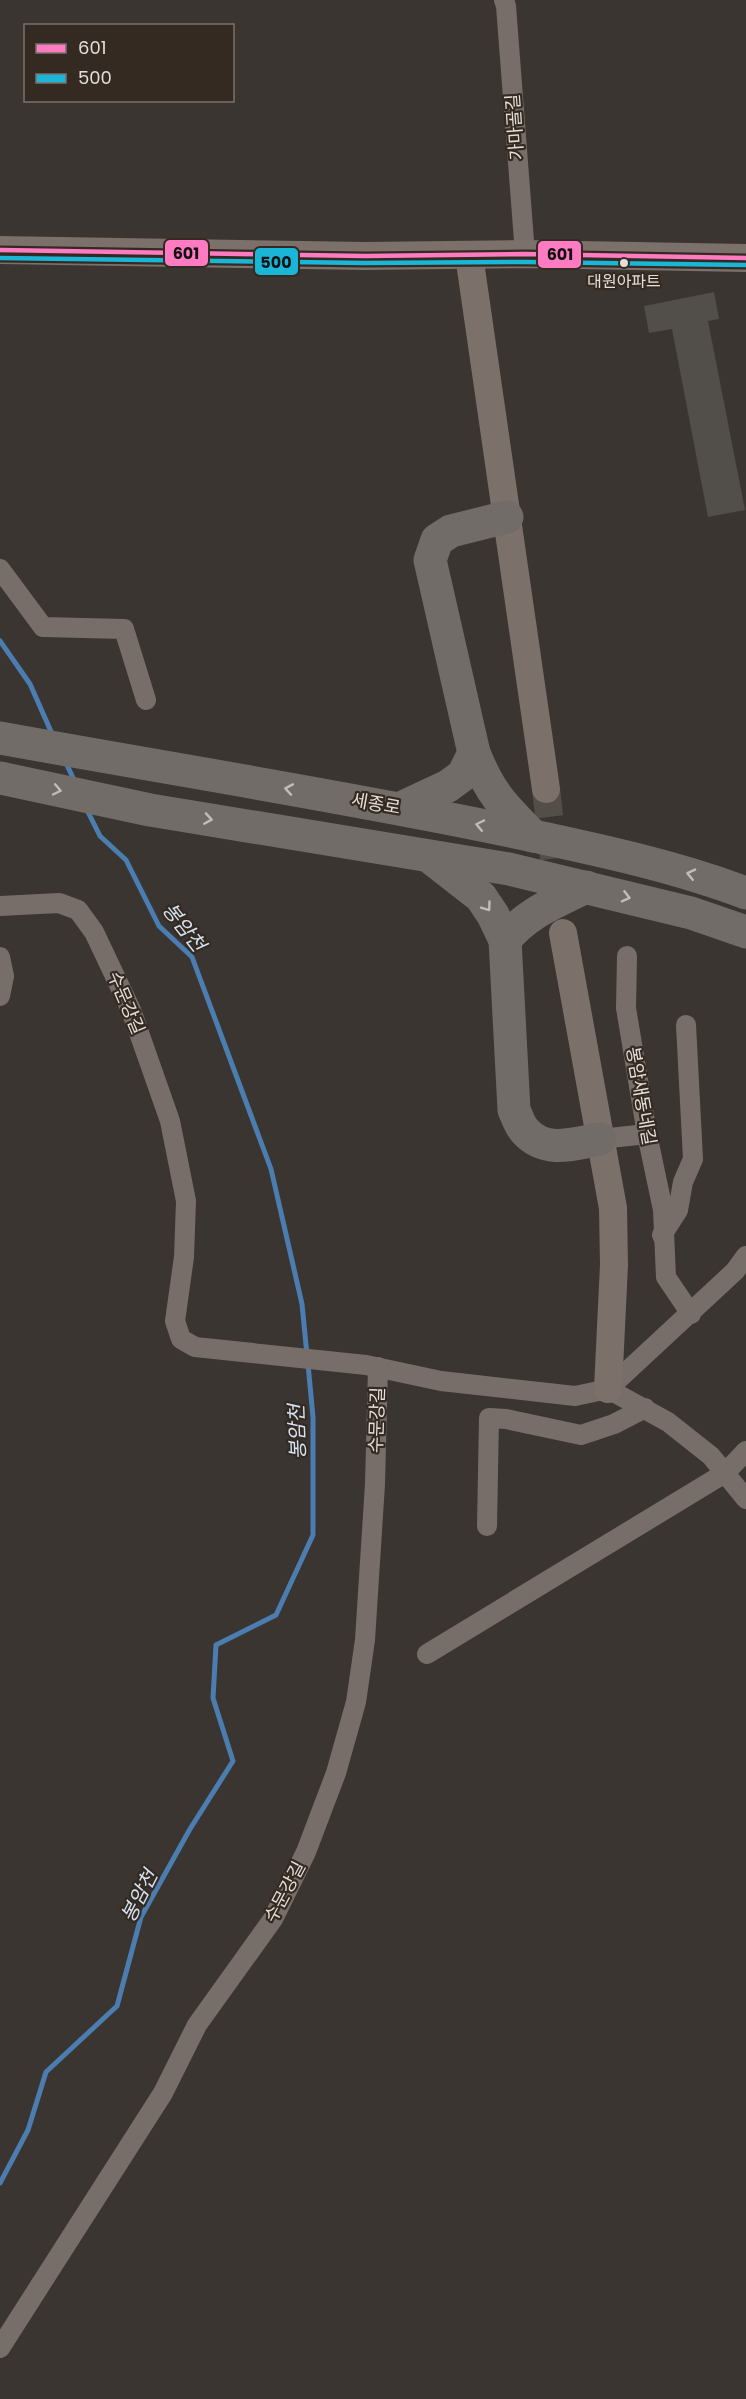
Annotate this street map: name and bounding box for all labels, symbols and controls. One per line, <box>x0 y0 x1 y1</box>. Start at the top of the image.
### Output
legend <box>24 24 234 102</box>
text: 601 <box>78 35 107 60</box>
text: 500 <box>78 65 112 90</box>
street label: 가마골길 <box>500 93 529 161</box>
line badge: 601 <box>164 239 209 267</box>
line badge: 601 <box>537 240 582 269</box>
text: 601 <box>173 242 199 265</box>
text: 601 <box>547 243 573 266</box>
line badge: 500 <box>254 247 299 276</box>
text: 500 <box>260 251 292 274</box>
marker: 대원아파트 <box>618 257 630 269</box>
place label: 대원아파트 <box>587 270 661 293</box>
one-way arrow <box>52 783 62 796</box>
one-way arrow <box>284 783 294 796</box>
street label: 세종로 <box>349 787 403 820</box>
one-way arrow <box>203 813 212 825</box>
one-way arrow <box>476 819 486 832</box>
one-way arrow <box>686 868 696 881</box>
one-way arrow <box>621 890 631 903</box>
water label: 봉암천 <box>156 897 214 959</box>
one-way arrow <box>480 900 491 911</box>
street label: 수문강길 <box>102 967 151 1038</box>
street label: 봉암새동네길 <box>621 1045 662 1147</box>
street label: 수문강길 <box>363 1386 390 1454</box>
water label: 봉암천 <box>282 1401 312 1460</box>
street label: 수문강길 <box>258 1857 311 1927</box>
water label: 봉암천 <box>114 1863 165 1927</box>

